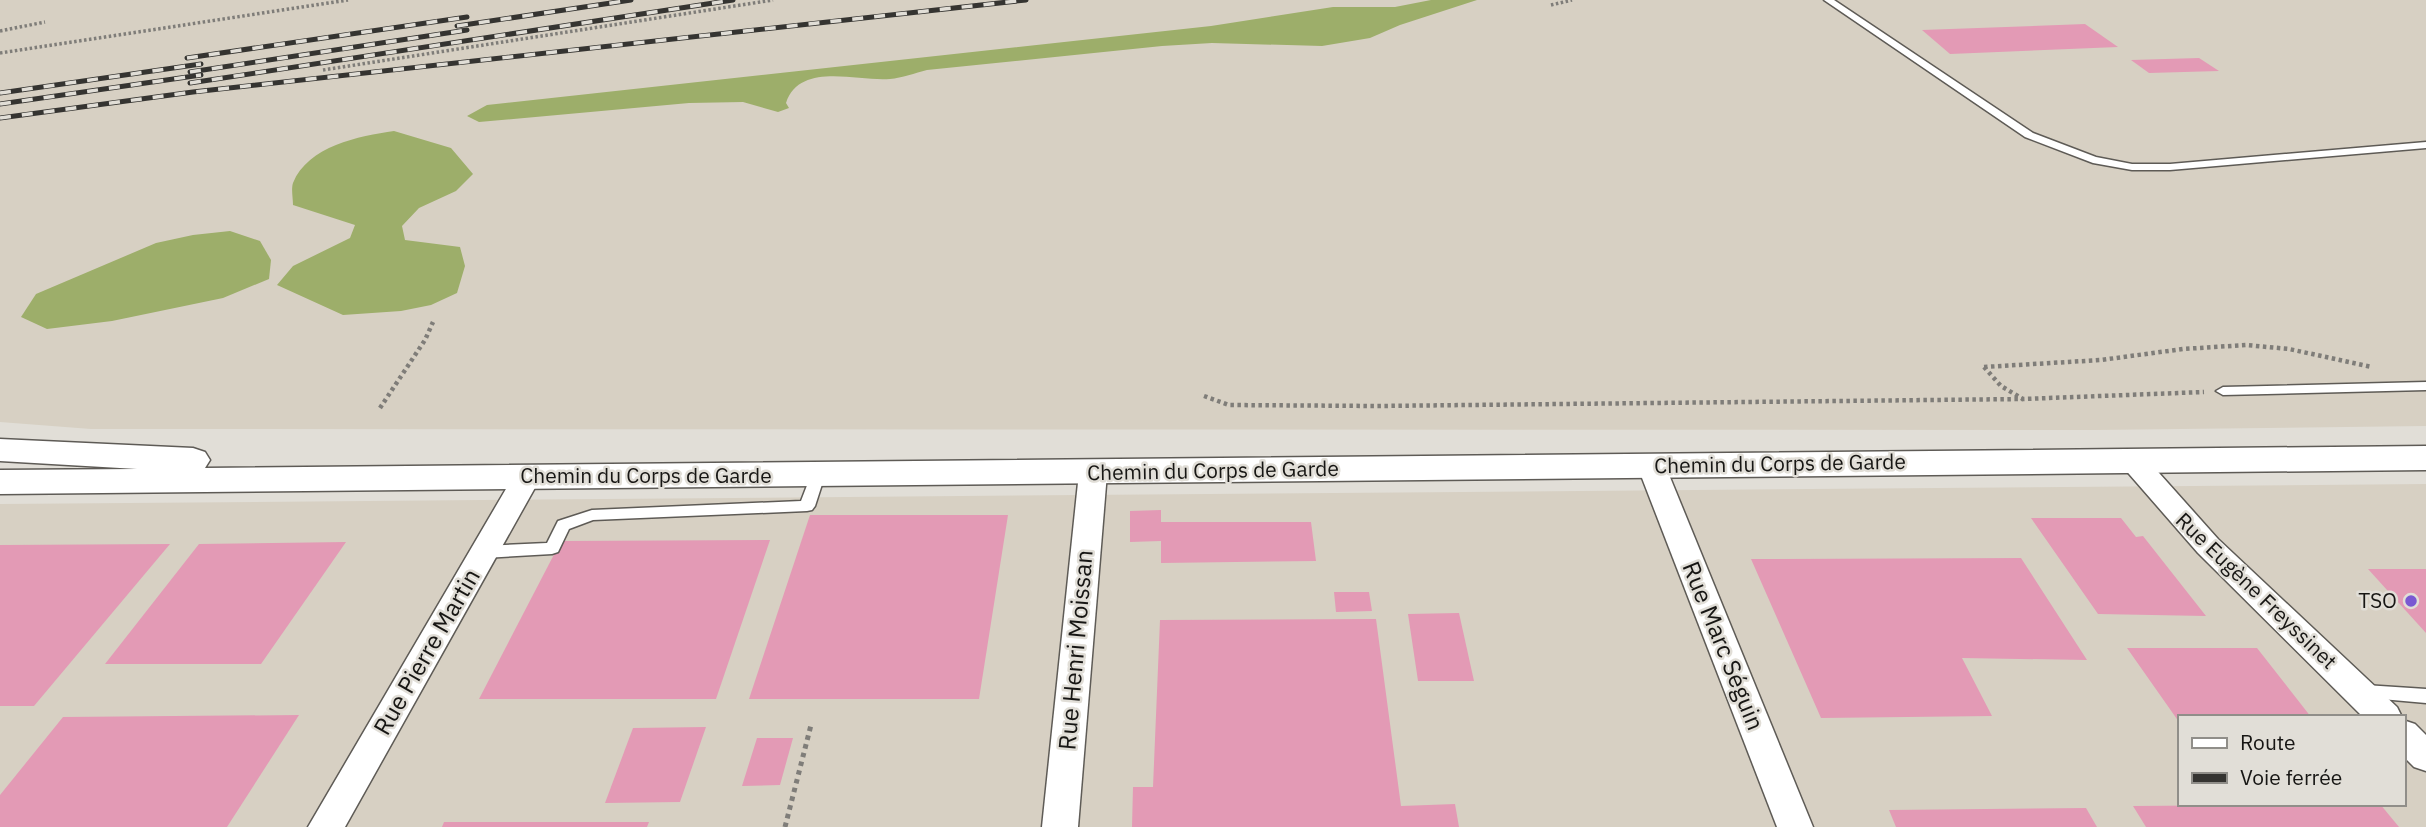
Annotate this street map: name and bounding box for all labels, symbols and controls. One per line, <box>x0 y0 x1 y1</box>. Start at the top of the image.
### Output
street label: Chemin du Corps de Garde <box>1654 447 1906 479</box>
street label: Chemin du Corps de Garde <box>1087 454 1339 486</box>
street label: Chemin du Corps de Garde <box>520 461 772 489</box>
street label: Rue Eugène Freyssinet <box>2170 506 2343 675</box>
street label: Rue Henri Moissan <box>1050 549 1100 751</box>
street label: Rue Marc Séguin <box>1675 556 1772 735</box>
street label: Rue Pierre Martin <box>365 562 487 741</box>
place label: TSO <box>2358 586 2397 614</box>
marker: TSO <box>2403 593 2419 609</box>
legend <box>2178 715 2405 806</box>
text: Route <box>2240 728 2296 756</box>
text: Voie ferrée <box>2240 763 2342 791</box>

